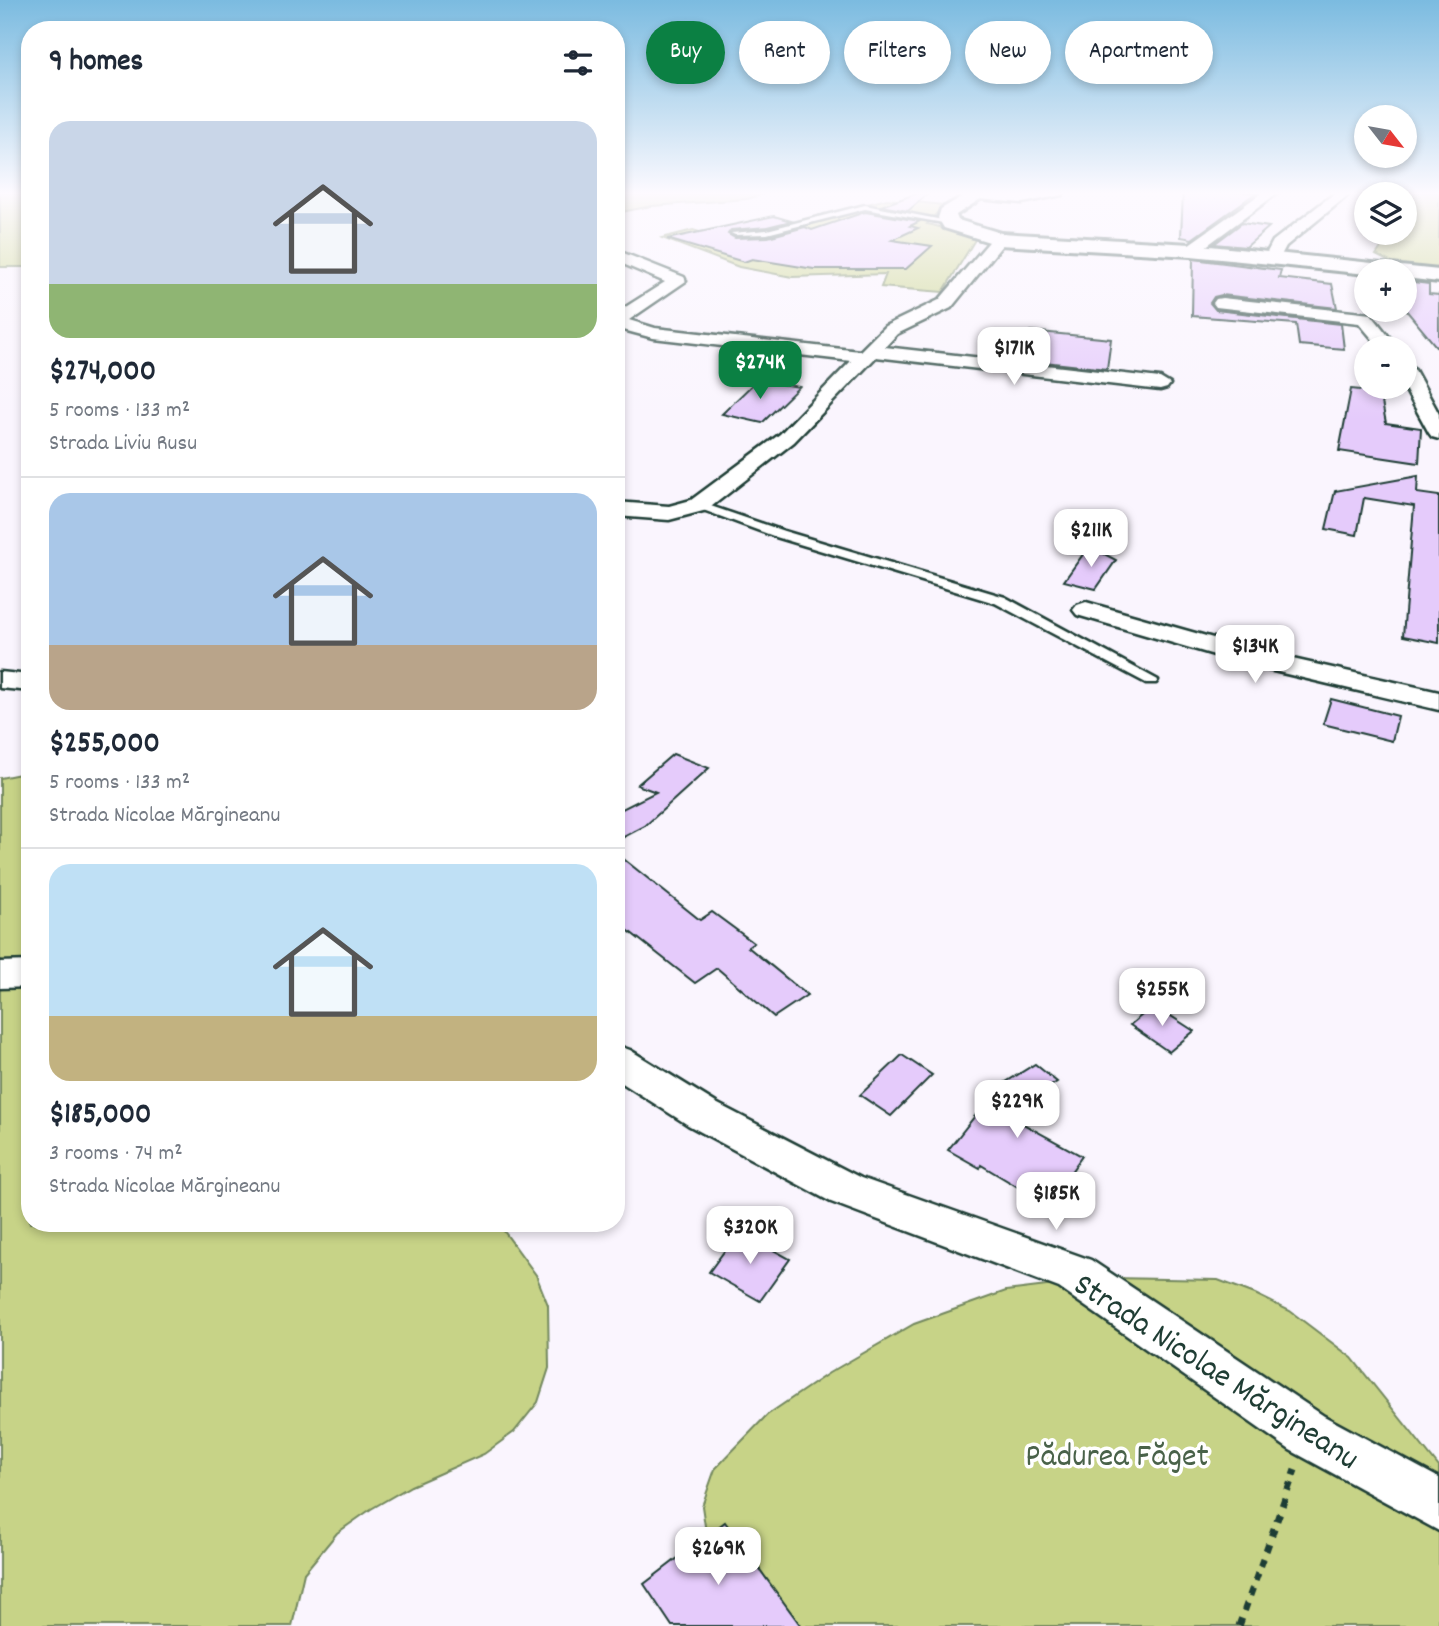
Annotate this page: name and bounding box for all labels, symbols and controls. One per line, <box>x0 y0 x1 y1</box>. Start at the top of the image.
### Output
chip: Buy <box>646 21 725 84</box>
chip: Rent <box>739 21 830 84</box>
chip: Filters <box>844 21 951 84</box>
chip: New <box>965 21 1051 84</box>
chip: Apartment <box>1065 21 1213 84</box>
text: 9 homes <box>49 42 143 85</box>
icon: filters <box>559 44 597 82</box>
north arrow <box>1354 105 1418 168</box>
map controls <box>1354 105 1417 399</box>
icon: home <box>260 166 386 292</box>
button: layers <box>1354 182 1417 245</box>
button: + <box>1354 259 1417 322</box>
pin: $171K <box>965 328 1063 387</box>
text: $171K <box>993 333 1035 366</box>
button: − <box>1354 336 1417 399</box>
pin: $274K <box>711 342 809 401</box>
text: $274K <box>735 347 785 380</box>
text: $274,000 <box>49 352 156 395</box>
text: 5 rooms · 133 m² <box>49 395 190 428</box>
text: Strada Liviu Rusu <box>49 428 197 461</box>
pin: $211K <box>1042 510 1140 569</box>
text: $211K <box>1070 515 1112 548</box>
icon: home <box>260 538 386 664</box>
pin: $134K <box>1206 626 1304 685</box>
text: $134K <box>1231 631 1279 664</box>
text: $255,000 <box>49 724 160 767</box>
text: 5 rooms · 133 m² <box>49 767 190 800</box>
text: Strada Nicolae Mărgineanu <box>49 800 280 833</box>
icon: home <box>260 909 386 1035</box>
pin: $255K <box>1113 968 1211 1028</box>
text: $255K <box>1135 974 1189 1007</box>
pin: $229K <box>968 1080 1066 1140</box>
text: $229K <box>991 1086 1043 1119</box>
text: $185,000 <box>49 1095 151 1138</box>
text: 3 rooms · 74 m² <box>49 1138 183 1171</box>
text: Strada Nicolae Mărgineanu <box>49 1171 280 1204</box>
pin: $185K <box>1007 1172 1105 1232</box>
text: $185K <box>1032 1178 1080 1211</box>
pin: $320K <box>701 1206 799 1266</box>
text: $320K <box>722 1212 778 1245</box>
street label: Strada Nicolae Mărgineanu <box>1063 1264 1367 1484</box>
park label: Pădurea Făget <box>1025 1435 1209 1482</box>
pin: $269K <box>669 1528 767 1587</box>
text: $269K <box>691 1533 745 1566</box>

